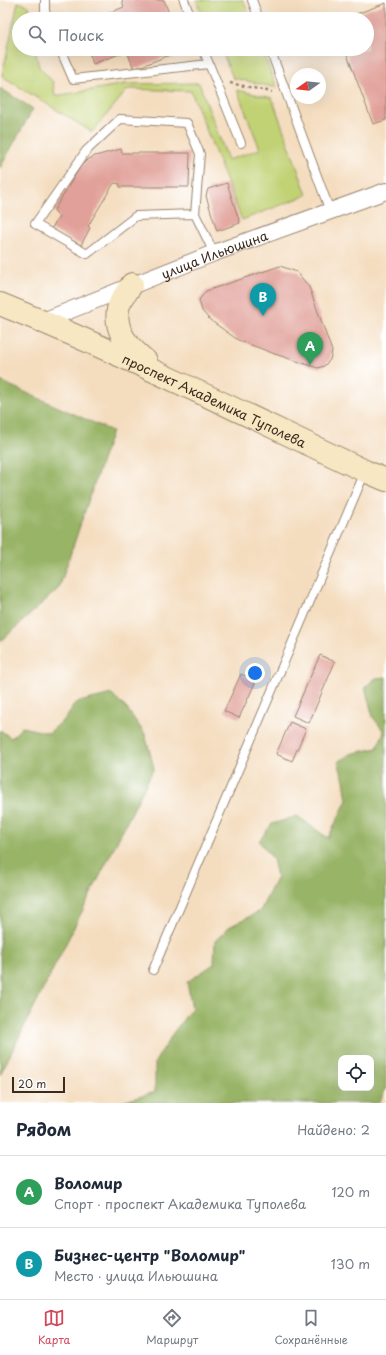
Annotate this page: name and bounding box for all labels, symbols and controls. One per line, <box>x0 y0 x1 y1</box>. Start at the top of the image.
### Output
search box <box>12 12 374 56</box>
icon: search <box>26 23 48 45</box>
text: Поиск <box>58 23 104 46</box>
north arrow <box>290 68 326 104</box>
street label: улица Ильюшина <box>158 225 271 283</box>
pin: B <box>250 283 276 316</box>
pin: A <box>297 332 323 365</box>
street label: проспект Академика Туполева <box>119 348 310 452</box>
your location <box>245 663 265 683</box>
map controls <box>338 1055 374 1091</box>
button: locate <box>338 1055 374 1091</box>
scale bar <box>12 1075 65 1094</box>
text: 20 m <box>18 1075 46 1092</box>
text: Рядом <box>16 1116 71 1142</box>
text: Найдено: 2 <box>297 1120 370 1139</box>
text: Воломир <box>54 1171 122 1194</box>
text: A <box>24 1182 34 1201</box>
text: 120 m <box>331 1182 370 1201</box>
text: Спорт · проспект Академика Туполева <box>54 1194 306 1213</box>
text: Бизнес-центр "Воломир" <box>54 1243 245 1266</box>
text: B <box>25 1254 33 1273</box>
text: 130 m <box>331 1254 370 1273</box>
text: Место · улица Ильюшина <box>54 1266 218 1285</box>
tab: Карта <box>38 1307 70 1348</box>
tab: Маршрут <box>146 1307 198 1348</box>
tab: Сохранённые <box>274 1307 348 1348</box>

